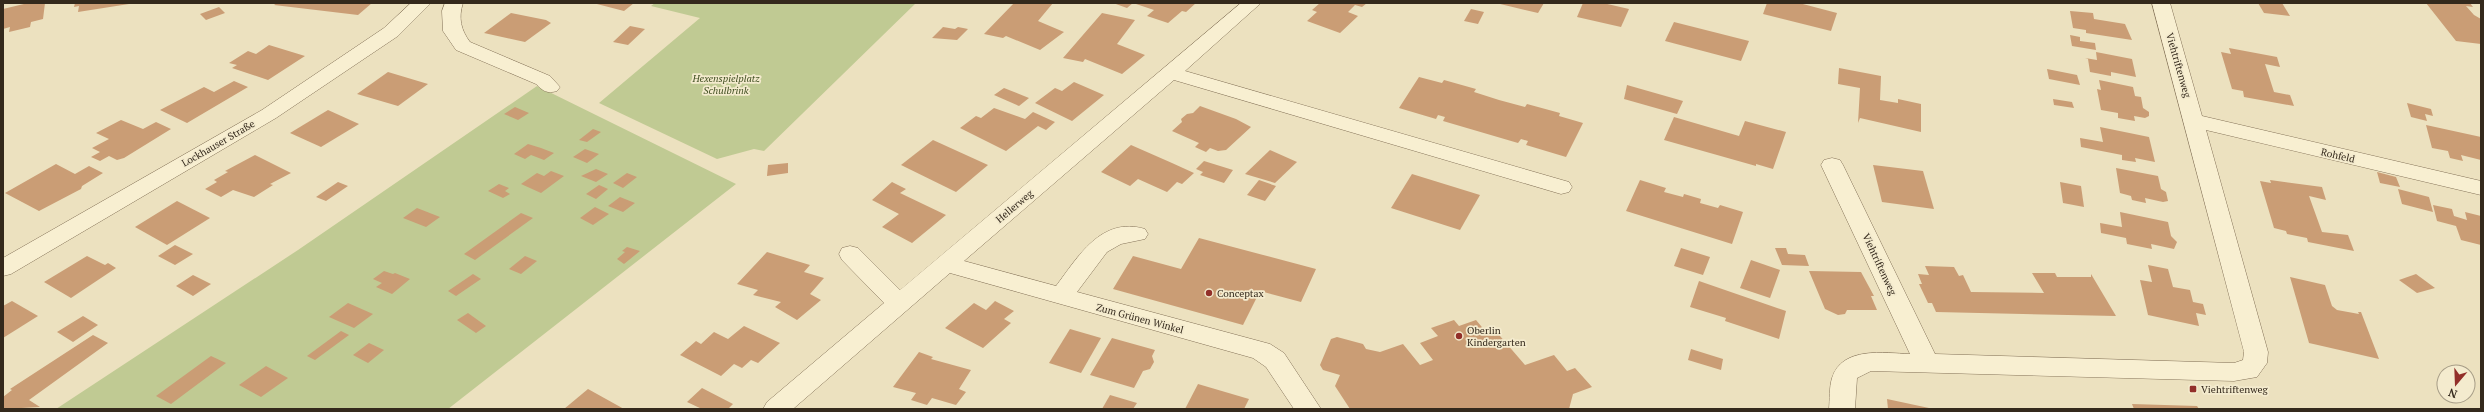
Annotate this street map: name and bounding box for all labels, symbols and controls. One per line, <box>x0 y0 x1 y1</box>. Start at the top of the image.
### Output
street label: Viehtriftenweg <box>2163 31 2194 100</box>
park label: Hexenspielplatz Schulbrink <box>691 72 760 97</box>
street label: Lockhauser Straße <box>179 117 257 170</box>
street label: Rohfeld <box>2320 145 2357 166</box>
street label: Hellerweg <box>993 187 1036 226</box>
street label: Viehtriftenweg <box>1860 231 1900 298</box>
place label: Conceptax <box>1217 287 1264 300</box>
marker: Conceptax <box>1204 288 1214 298</box>
street label: Zum Grünen Winkel <box>1095 301 1185 336</box>
place label: Oberlin Kindergarten <box>1467 324 1526 349</box>
marker: Oberlin Kindergarten <box>1454 331 1464 341</box>
north arrow <box>2436 364 2476 404</box>
place label: Viehtriftenweg <box>2201 383 2268 396</box>
marker: Viehtriftenweg <box>2188 384 2198 394</box>
text: N <box>2446 385 2459 401</box>

